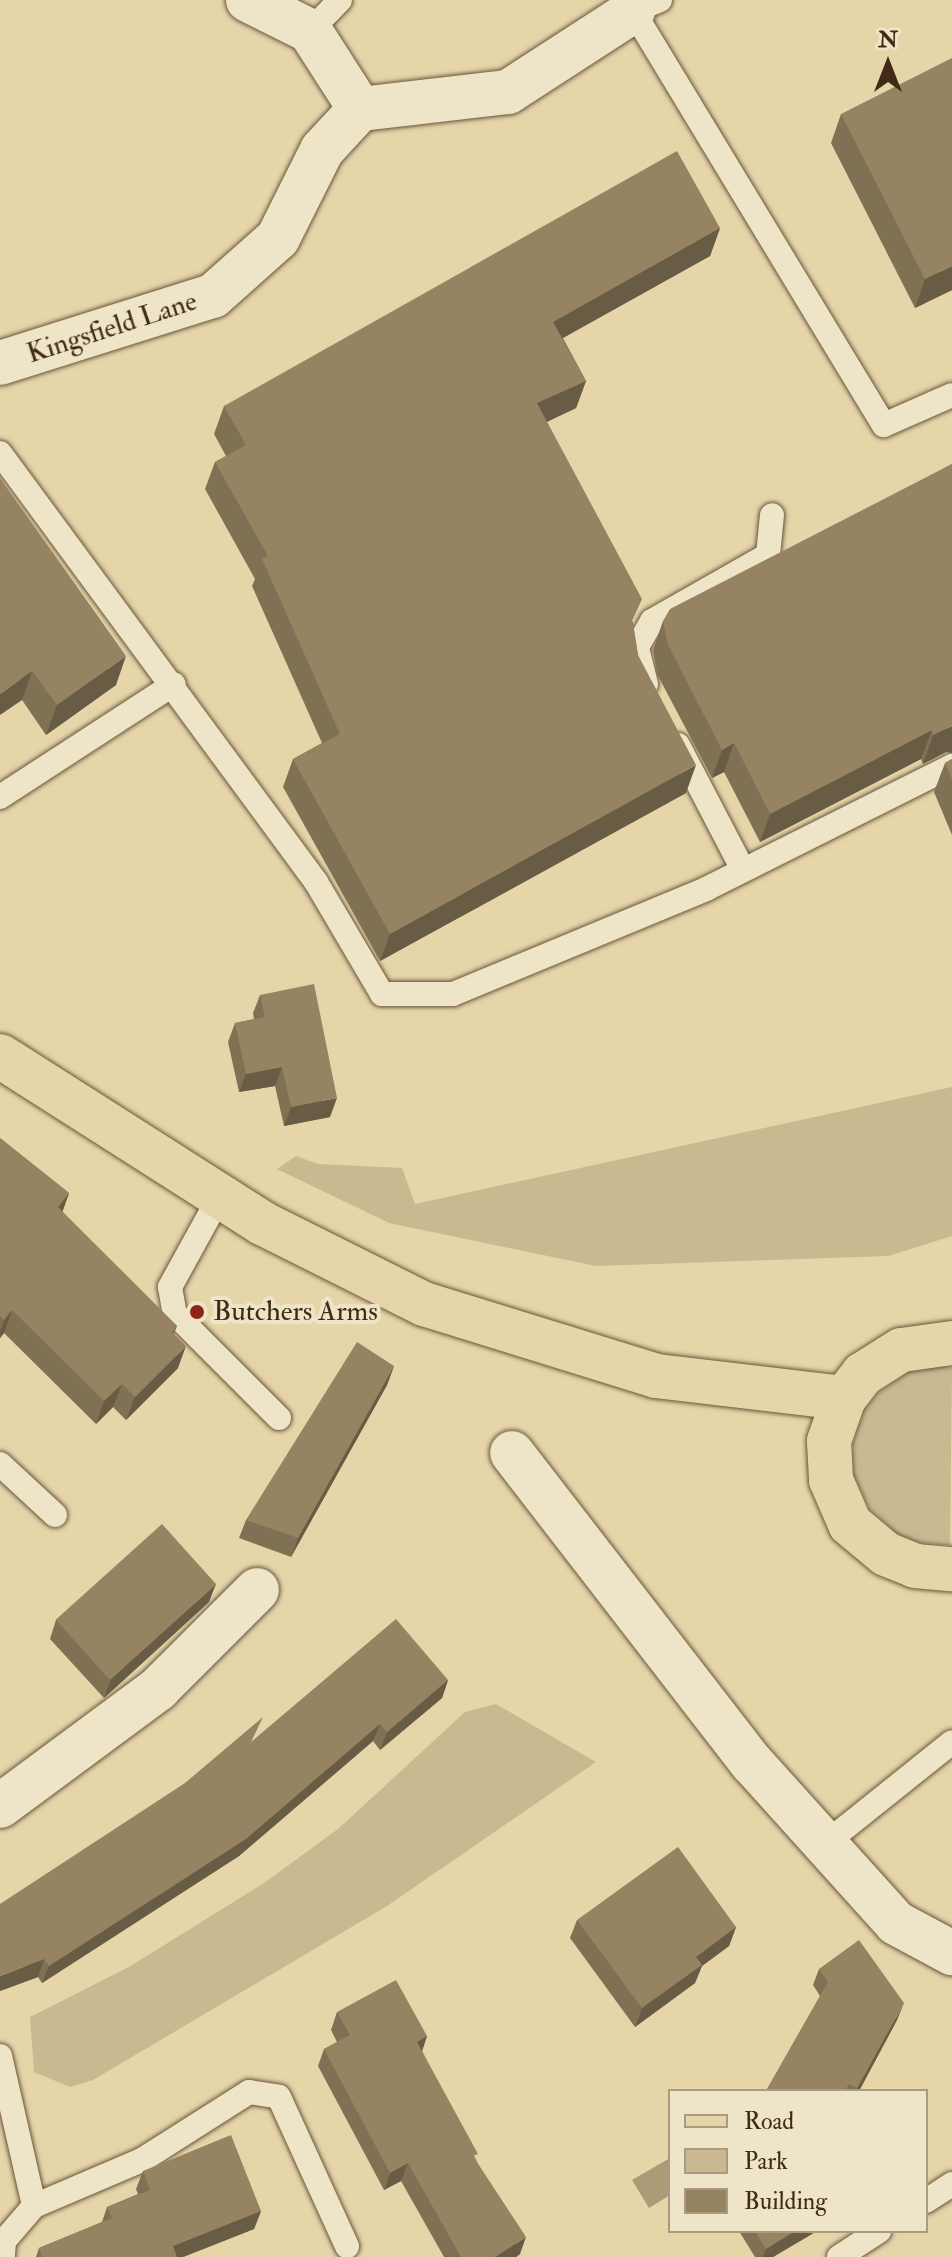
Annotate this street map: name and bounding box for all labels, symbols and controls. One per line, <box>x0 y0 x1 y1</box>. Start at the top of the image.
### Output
north arrow <box>848 24 928 104</box>
text: N <box>878 26 898 54</box>
street label: Kingsfield Lane <box>23 285 201 371</box>
place label: Butchers Arms <box>213 1295 378 1329</box>
marker: Butchers Arms <box>188 1303 206 1321</box>
legend <box>668 2089 928 2233</box>
text: Road <box>744 2106 794 2137</box>
text: Park <box>744 2146 788 2177</box>
text: Building <box>744 2186 827 2217</box>

